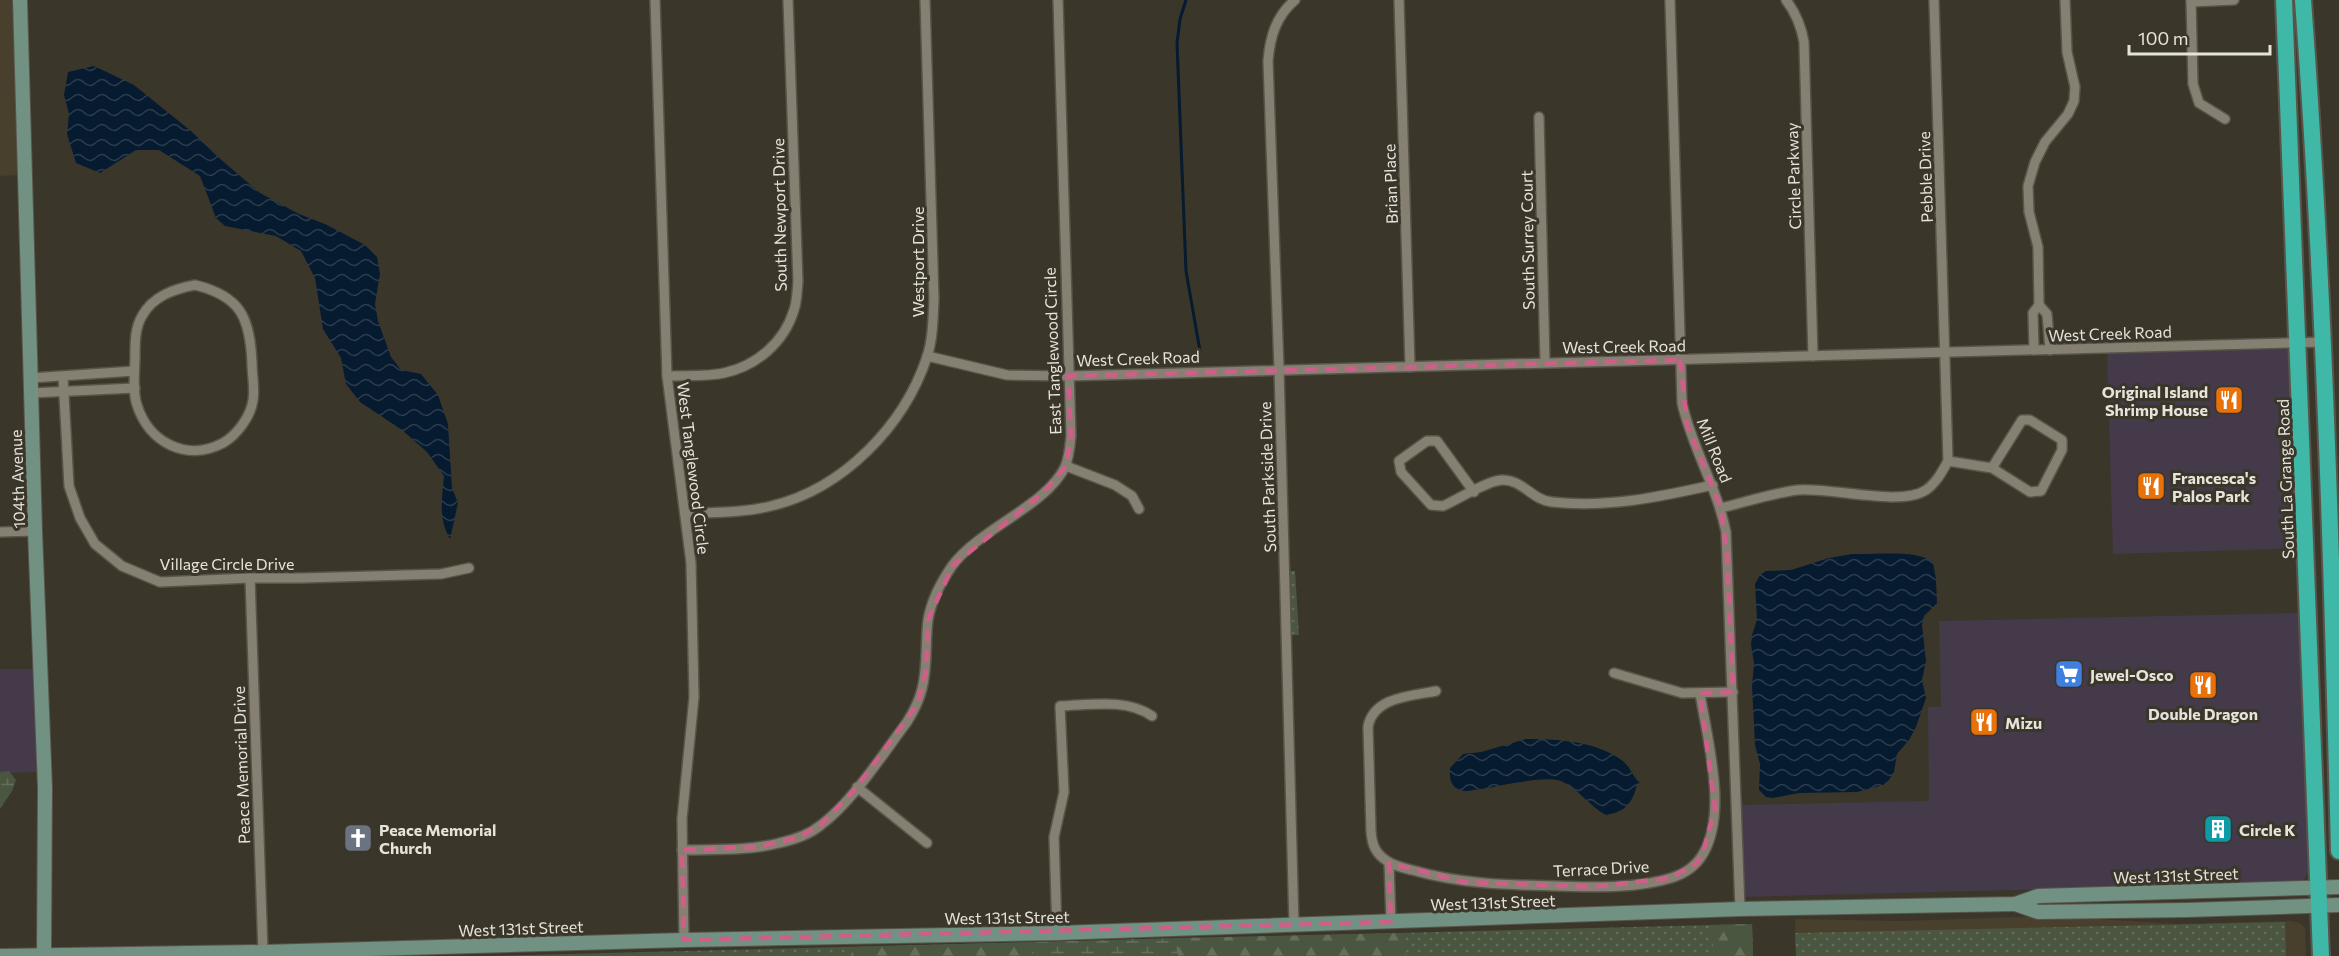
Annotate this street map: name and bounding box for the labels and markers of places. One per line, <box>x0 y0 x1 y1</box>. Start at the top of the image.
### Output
place label: Original Island Shrimp House <box>2102 382 2208 419</box>
restaurant icon: Original Island Shrimp House <box>2213 384 2245 416</box>
place label: Francesca's Palos Park <box>2172 468 2256 505</box>
restaurant icon: Francesca's Palos Park <box>2135 470 2167 502</box>
supermarket icon: Jewel-Osco <box>2053 658 2085 690</box>
place label: Jewel-Osco <box>2090 665 2174 684</box>
restaurant icon: Double Dragon <box>2187 669 2219 701</box>
place label: Double Dragon <box>2148 704 2258 723</box>
restaurant icon: Mizu <box>1968 706 2000 738</box>
place label: Mizu <box>2005 713 2042 732</box>
building icon: Circle K <box>2202 813 2234 845</box>
place label: Peace Memorial Church <box>379 820 496 857</box>
place label: Circle K <box>2239 820 2296 839</box>
church icon: Peace Memorial Church <box>342 822 374 854</box>

